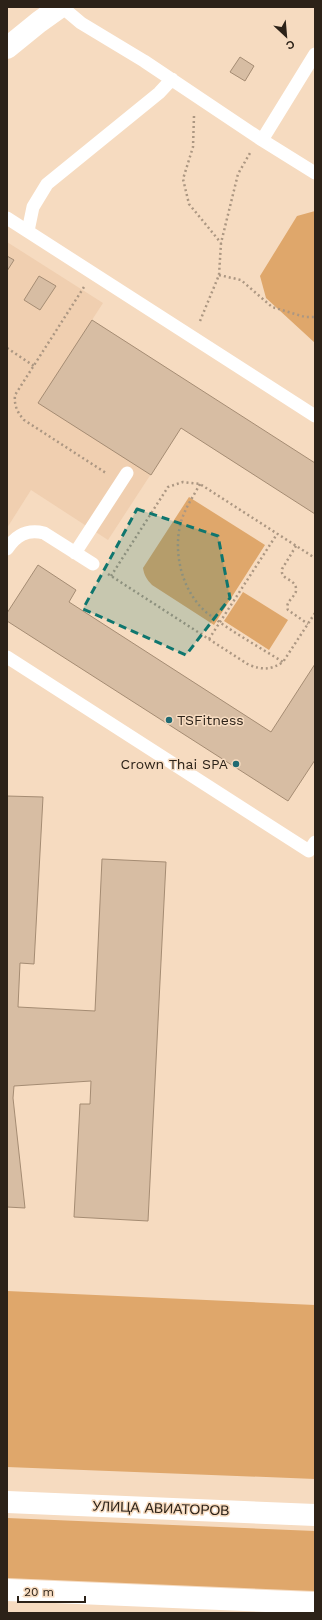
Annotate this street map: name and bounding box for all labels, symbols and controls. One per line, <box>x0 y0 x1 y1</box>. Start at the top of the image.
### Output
north arrow <box>266 16 306 56</box>
text: С <box>284 37 297 52</box>
place label: TSFitness <box>177 712 244 728</box>
marker: TSFitness <box>164 715 174 725</box>
place label: Crown Thai SPA <box>121 756 228 772</box>
marker: Crown Thai SPA <box>231 759 241 769</box>
street label: УЛИЦА АВИАТОРОВ <box>92 1498 230 1518</box>
scale bar <box>18 1578 85 1604</box>
text: 20 m <box>24 1585 54 1599</box>

